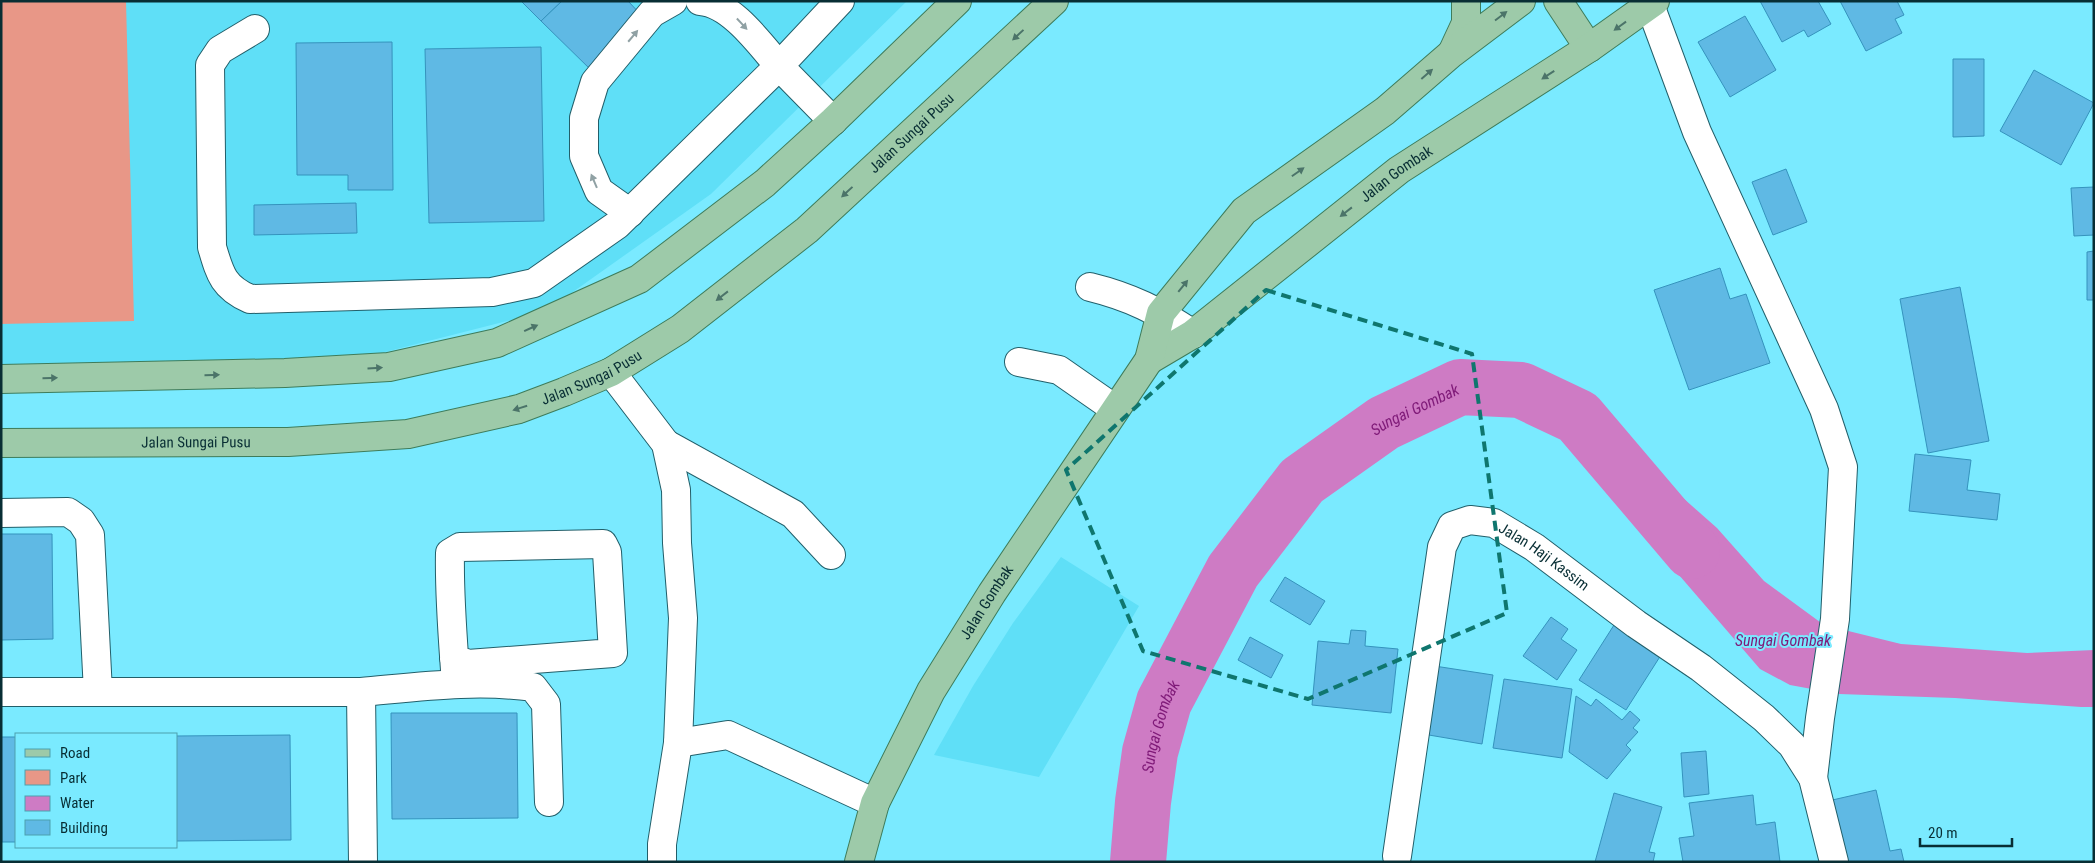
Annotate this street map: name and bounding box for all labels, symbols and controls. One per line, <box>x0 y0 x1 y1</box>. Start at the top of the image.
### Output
one-way arrow <box>1494 11 1507 22</box>
one-way arrow <box>736 18 748 30</box>
one-way arrow <box>1614 21 1627 32</box>
one-way arrow <box>1013 29 1025 41</box>
one-way arrow <box>627 30 638 42</box>
one-way arrow <box>1420 69 1433 80</box>
one-way arrow <box>1542 70 1555 79</box>
street label: Jalan Sungai Pusu <box>865 89 958 177</box>
street label: Jalan Gombak <box>1357 142 1436 206</box>
one-way arrow <box>1291 167 1304 178</box>
one-way arrow <box>590 174 598 188</box>
one-way arrow <box>842 186 854 198</box>
one-way arrow <box>1340 207 1353 218</box>
one-way arrow <box>1178 280 1189 293</box>
one-way arrow <box>716 291 729 301</box>
one-way arrow <box>524 324 538 332</box>
street label: Jalan Sungai Pusu <box>539 346 645 409</box>
one-way arrow <box>367 364 383 372</box>
one-way arrow <box>205 371 221 379</box>
one-way arrow <box>42 374 58 382</box>
water label: Sungai Gombak <box>1367 380 1463 440</box>
one-way arrow <box>513 404 528 412</box>
street label: Jalan Sungai Pusu <box>141 433 251 452</box>
street label: Jalan Haji Kassim <box>1495 519 1593 594</box>
street label: Jalan Gombak <box>956 562 1017 643</box>
water label: Sungai Gombak <box>1735 631 1832 650</box>
water label: Sungai Gombak <box>1138 676 1184 774</box>
legend <box>15 733 178 848</box>
text: Road <box>60 744 90 762</box>
text: Park <box>60 769 87 787</box>
text: Water <box>60 794 95 812</box>
scale bar <box>1920 816 2012 848</box>
text: Building <box>60 819 108 837</box>
text: 20 m <box>1928 824 1958 842</box>

